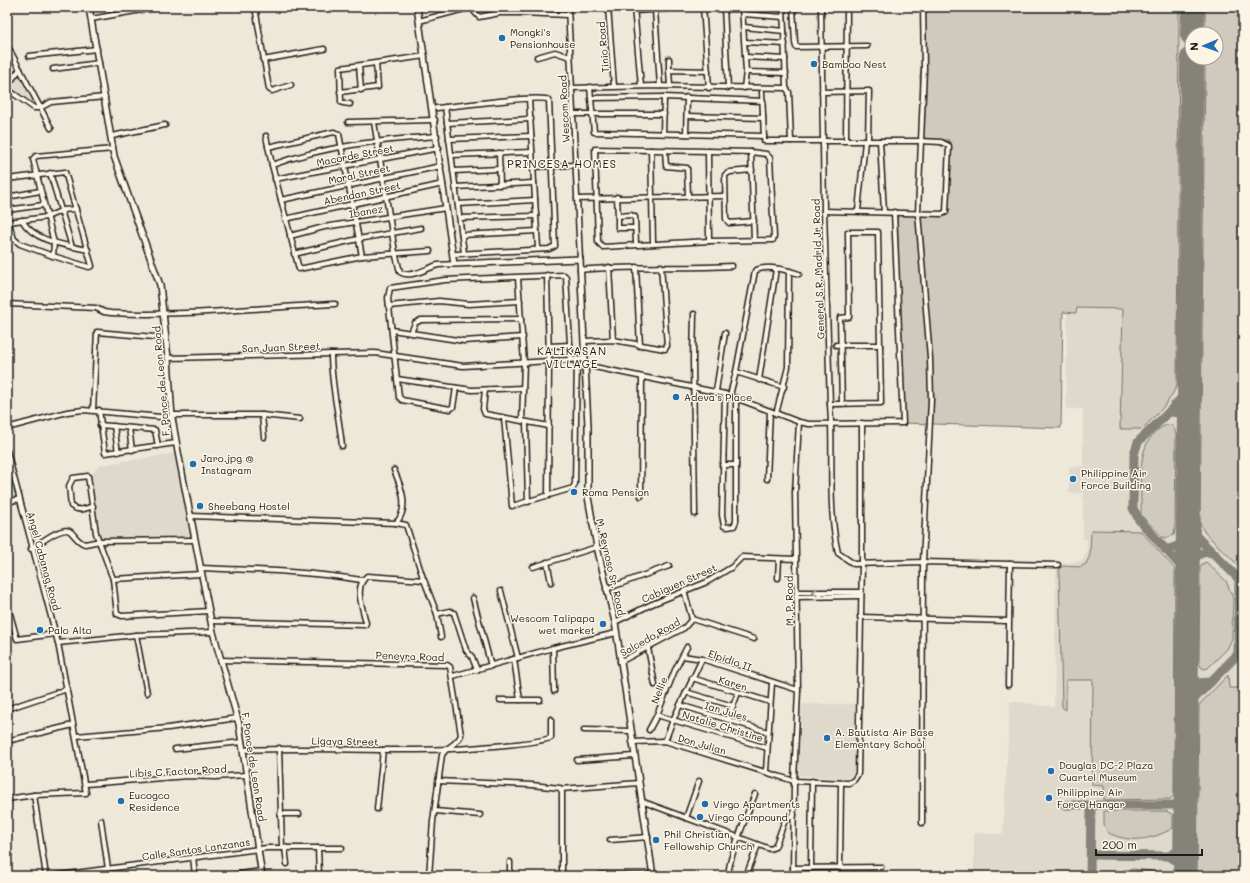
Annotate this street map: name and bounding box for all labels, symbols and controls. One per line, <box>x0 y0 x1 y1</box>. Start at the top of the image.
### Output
street label: Tinio Road <box>594 21 612 73</box>
place label: Mongki's Pensionhouse <box>510 25 575 51</box>
north arrow <box>1184 26 1224 66</box>
marker: Mongki's Pensionhouse <box>497 33 507 43</box>
text: N <box>1186 42 1201 51</box>
place label: Bamboo Nest <box>822 57 887 71</box>
marker: Bamboo Nest <box>809 59 819 69</box>
street label: Wescom Road <box>555 75 573 143</box>
street label: Macorde Street <box>315 141 395 169</box>
district label: PRINCESA HOMES <box>507 156 617 171</box>
street label: Moral Street <box>327 161 391 187</box>
street label: Abendan Street <box>322 178 402 208</box>
street label: General S.R. Madrid Jr Road <box>809 199 827 339</box>
street label: Ibanez <box>348 201 385 221</box>
street label: F. Ponce de Leon Road <box>149 325 173 437</box>
street label: San Juan Street <box>242 339 320 355</box>
district label: KALIKASAN VILLAGE <box>537 343 607 371</box>
place label: Adeva's Place <box>684 390 752 404</box>
marker: Adeva's Place <box>671 392 681 402</box>
place label: Jaro.jpg @ Instagram <box>201 451 254 477</box>
marker: Jaro.jpg @ Instagram <box>188 459 198 469</box>
place label: Philippine Air Force Building <box>1081 466 1151 492</box>
marker: Philippine Air Force Building <box>1068 474 1078 484</box>
place label: Roma Pension <box>582 485 649 499</box>
marker: Roma Pension <box>569 487 579 497</box>
place label: Sheebang Hostel <box>208 499 290 513</box>
marker: Sheebang Hostel <box>195 501 205 511</box>
street label: Angel Cabanag Road <box>24 510 64 612</box>
street label: M. Reynoso Sr. Road <box>593 517 629 617</box>
street label: Cabiguen Street <box>639 560 719 606</box>
street label: M. P. Road <box>782 576 796 626</box>
one-way arrow <box>812 588 818 596</box>
place label: Wescom Talipapa wet market <box>510 611 595 637</box>
street label: Salcedo Road <box>617 615 683 659</box>
marker: Wescom Talipapa wet market <box>598 619 608 629</box>
place label: Palo Alto <box>48 623 92 637</box>
marker: Palo Alto <box>35 625 45 635</box>
street label: Elpidio II <box>707 646 754 674</box>
street label: Peneyra Road <box>375 648 445 664</box>
street label: Karen <box>717 672 749 694</box>
street label: Nellie <box>647 674 671 706</box>
street label: Ian Jules <box>703 698 749 724</box>
street label: Natalie Christine <box>681 707 765 745</box>
street label: F. Ponce de Leon Road <box>238 711 270 823</box>
place label: A. Bautista Air Base Elementary School <box>835 725 934 751</box>
street label: Don Julian <box>676 730 728 758</box>
street label: Ligaya Street <box>311 733 379 749</box>
marker: A. Bautista Air Base Elementary School <box>822 733 832 743</box>
place label: Douglas DC-2 Plaza Cuartel Museum <box>1059 758 1154 784</box>
street label: Libis C Factor Road <box>129 761 227 781</box>
marker: Douglas DC-2 Plaza Cuartel Museum <box>1046 766 1056 776</box>
place label: Philippine Air Force Hangar <box>1057 785 1125 811</box>
place label: Eucogco Residence <box>129 788 180 814</box>
marker: Philippine Air Force Hangar <box>1044 793 1054 803</box>
marker: Eucogco Residence <box>116 796 126 806</box>
place label: Virgo Apartments <box>713 797 800 811</box>
marker: Virgo Apartments <box>700 799 710 809</box>
place label: Virgo Compound <box>708 810 788 824</box>
marker: Virgo Compound <box>695 812 705 822</box>
place label: Phil Christian Fellowship Church <box>664 827 753 853</box>
scale bar <box>1096 831 1202 857</box>
street label: Calle Santos Lanzanas <box>141 834 251 864</box>
marker: Phil Christian Fellowship Church <box>651 835 661 845</box>
text: 200 m <box>1102 836 1137 852</box>

